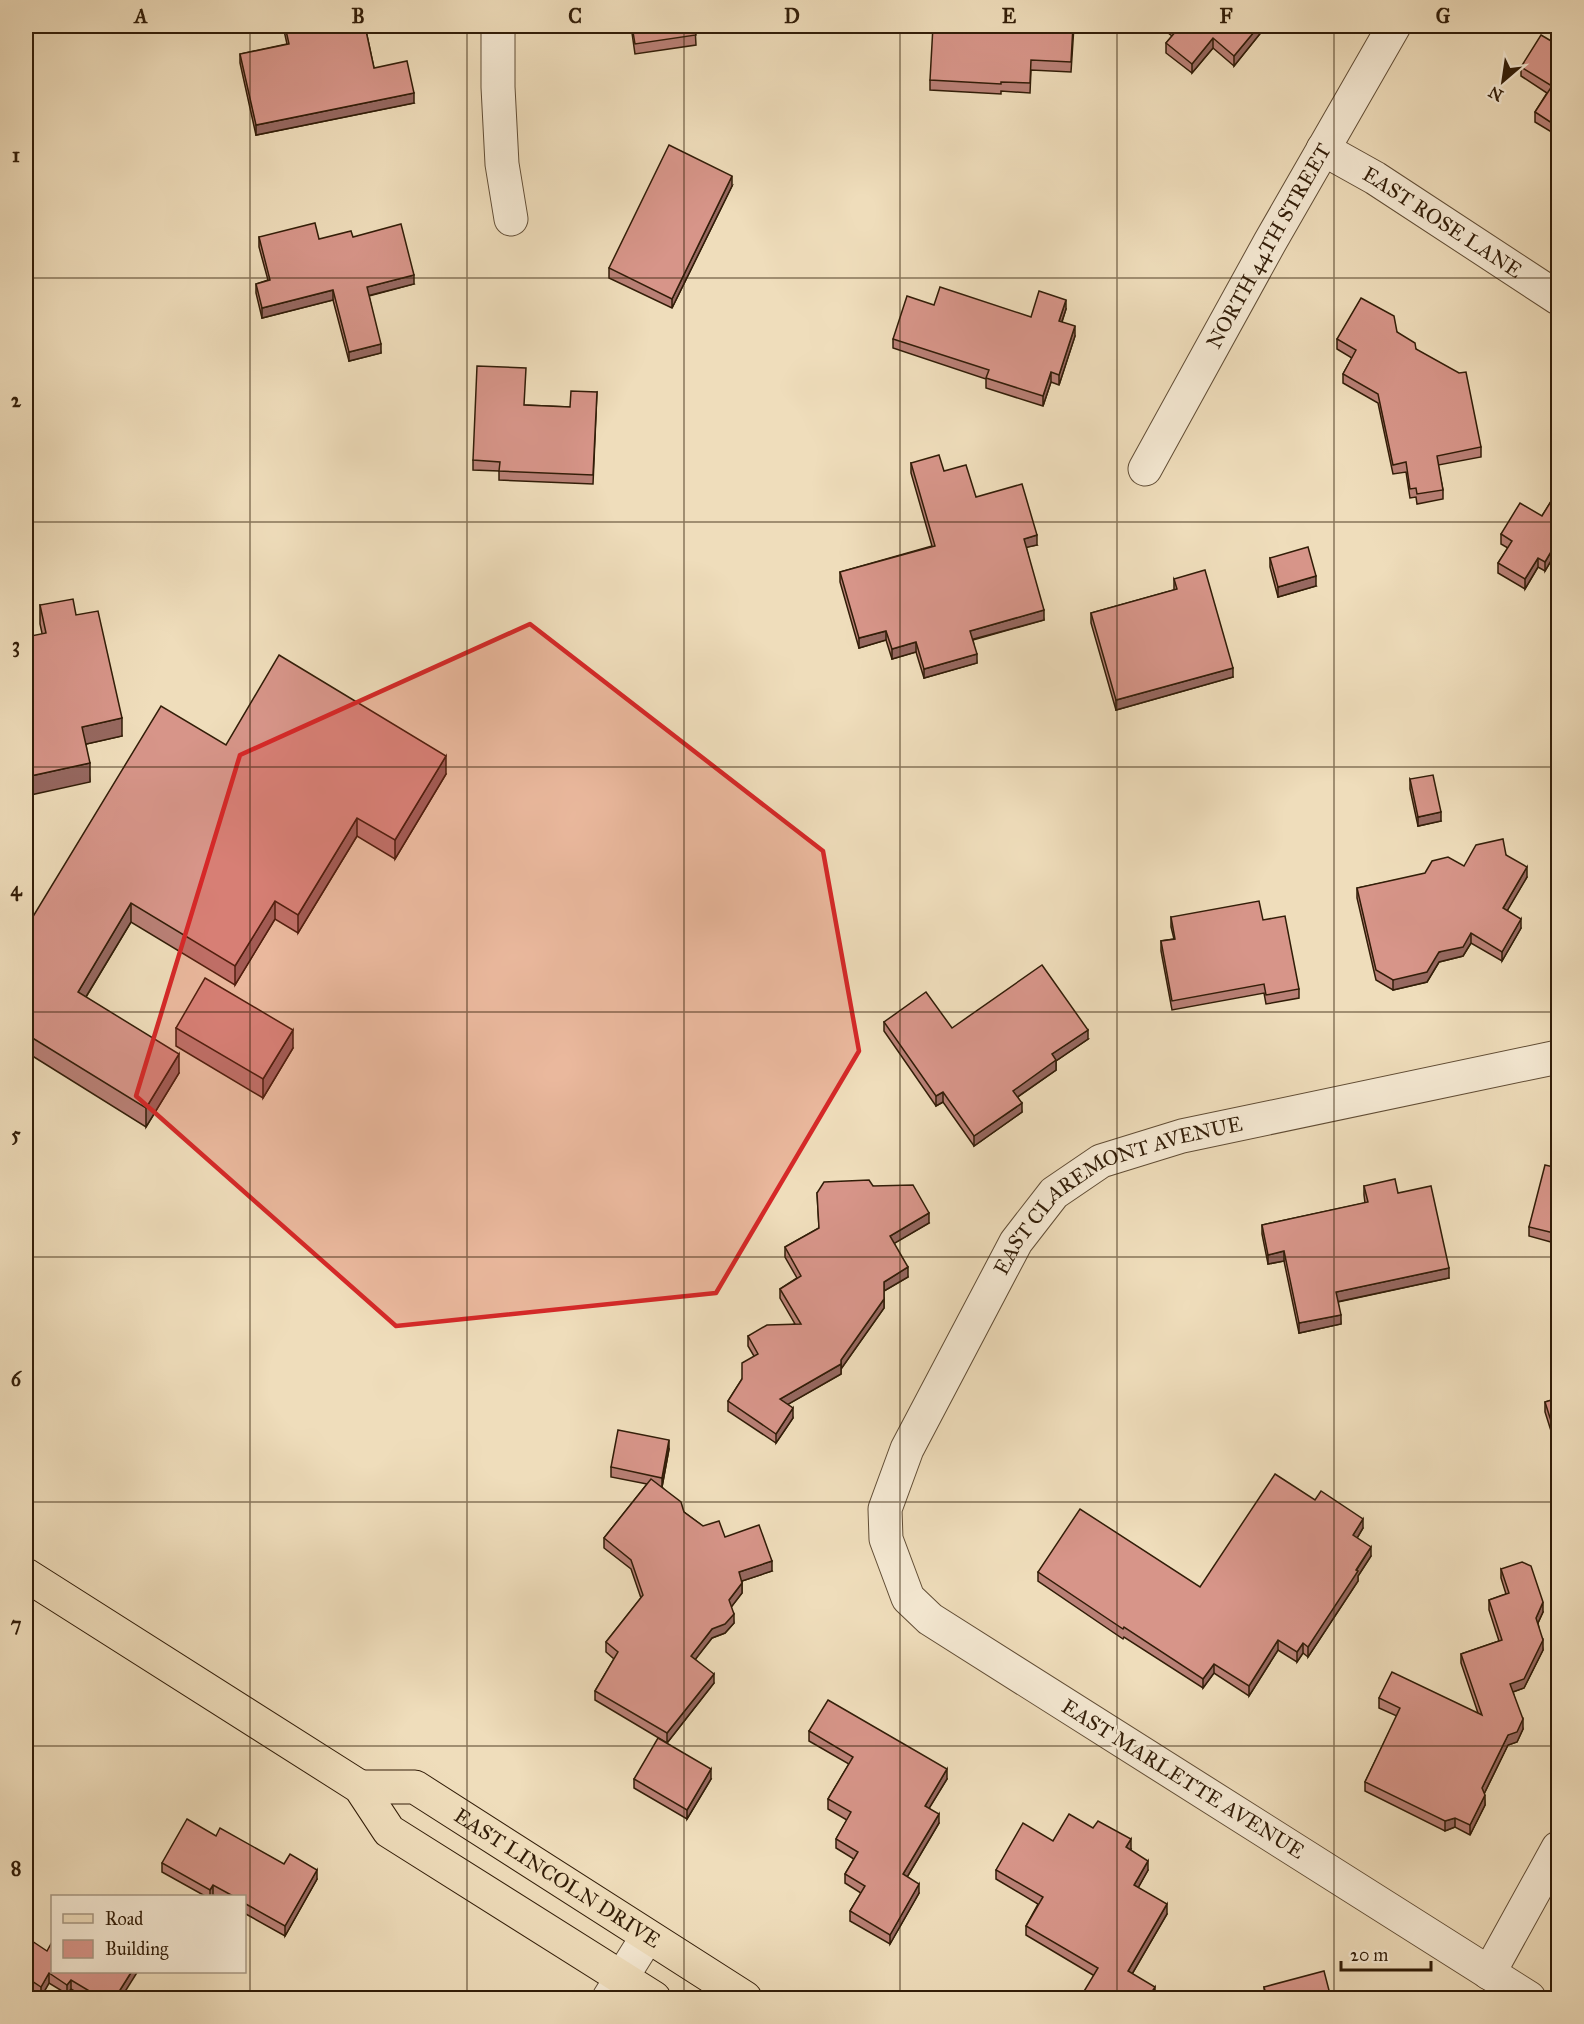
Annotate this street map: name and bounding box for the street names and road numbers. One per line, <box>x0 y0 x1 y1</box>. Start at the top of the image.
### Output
street label: NORTH 44TH STREET <box>1201 139 1337 353</box>
street label: EAST ROSE LANE <box>1358 161 1527 284</box>
street label: EAST CLAREMONT AVENUE <box>988 1111 1245 1279</box>
street label: EAST MARLETTE AVENUE <box>1057 1693 1309 1865</box>
street label: EAST LINCOLN DRIVE <box>449 1802 666 1954</box>

